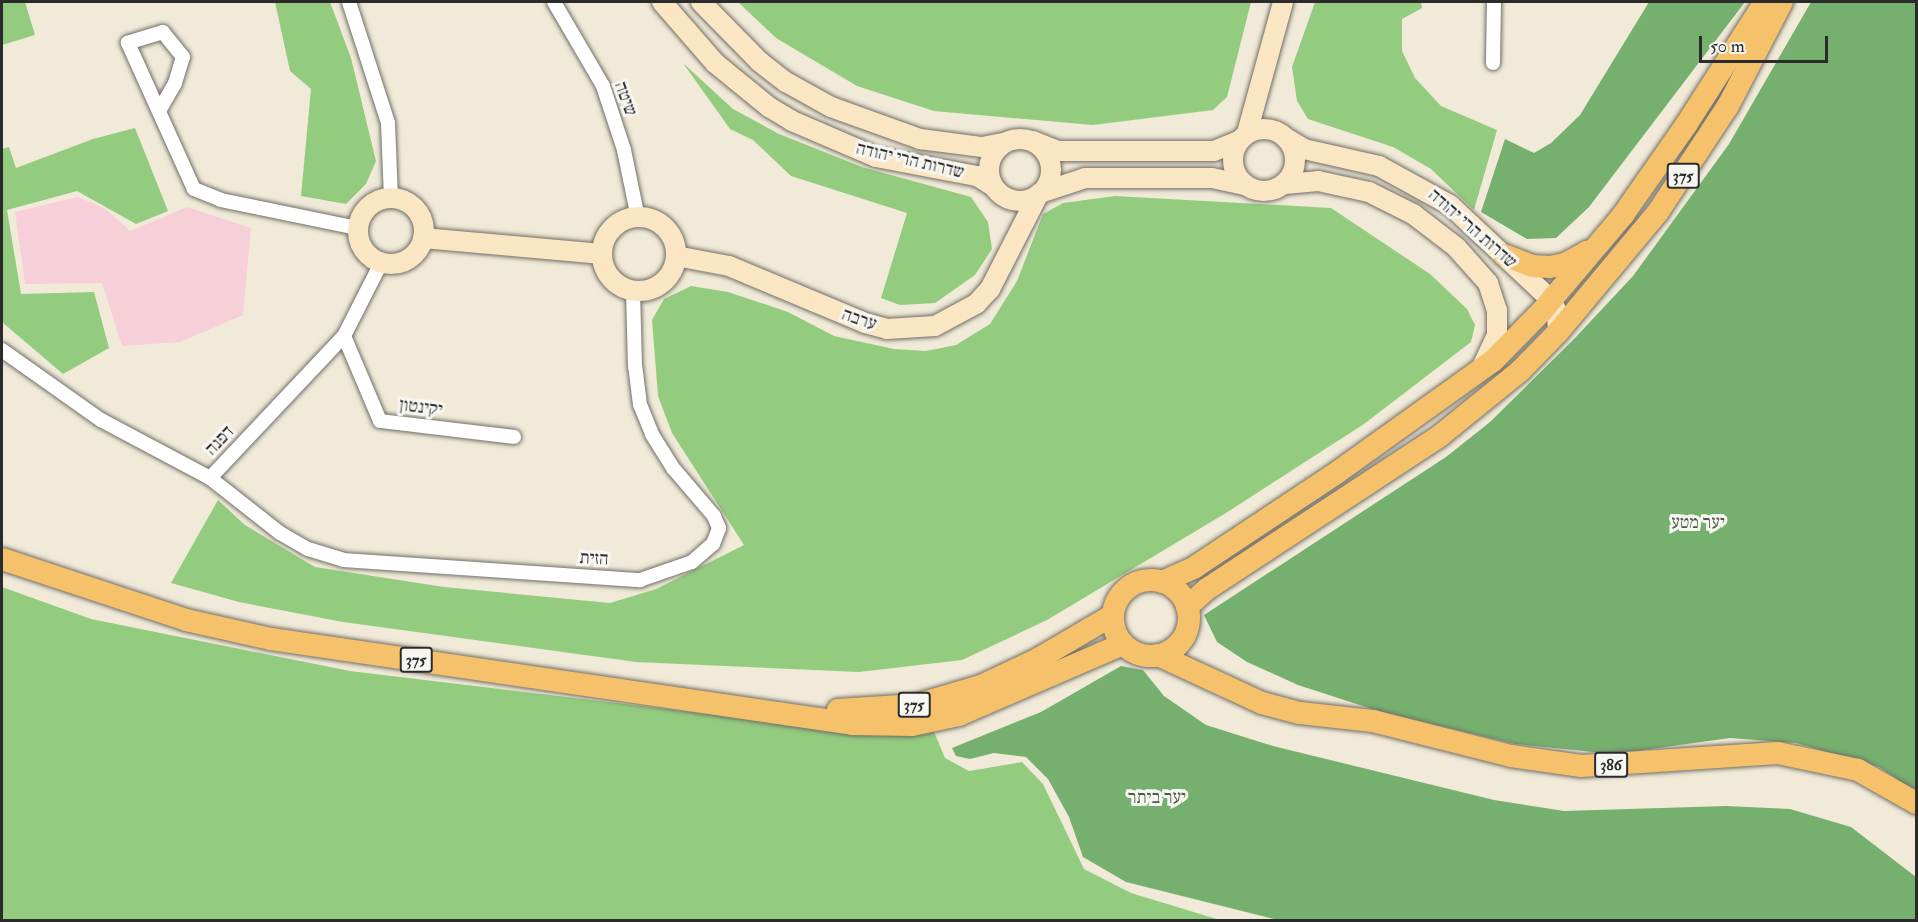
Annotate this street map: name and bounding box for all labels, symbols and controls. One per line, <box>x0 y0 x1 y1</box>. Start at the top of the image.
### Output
scale bar <box>1702 24 1831 62</box>
text: 50 m <box>1710 35 1745 58</box>
street label: שיטה <box>609 79 641 119</box>
street label: שדרות הרי יהודה <box>854 138 966 184</box>
road number: 375 <box>1666 163 1700 189</box>
street label: שדרות הרי יהודה <box>1423 185 1521 273</box>
street label: ערבה <box>839 304 879 336</box>
street label: יקינטון <box>398 395 444 421</box>
street label: דפנה <box>201 422 239 460</box>
park label: יער מטע <box>1671 512 1725 534</box>
street label: הזית <box>579 547 609 571</box>
road number: 375 <box>400 647 432 673</box>
road number: 375 <box>898 692 930 718</box>
road number: 386 <box>1593 752 1629 778</box>
park label: יער ביתר <box>1128 787 1186 809</box>

